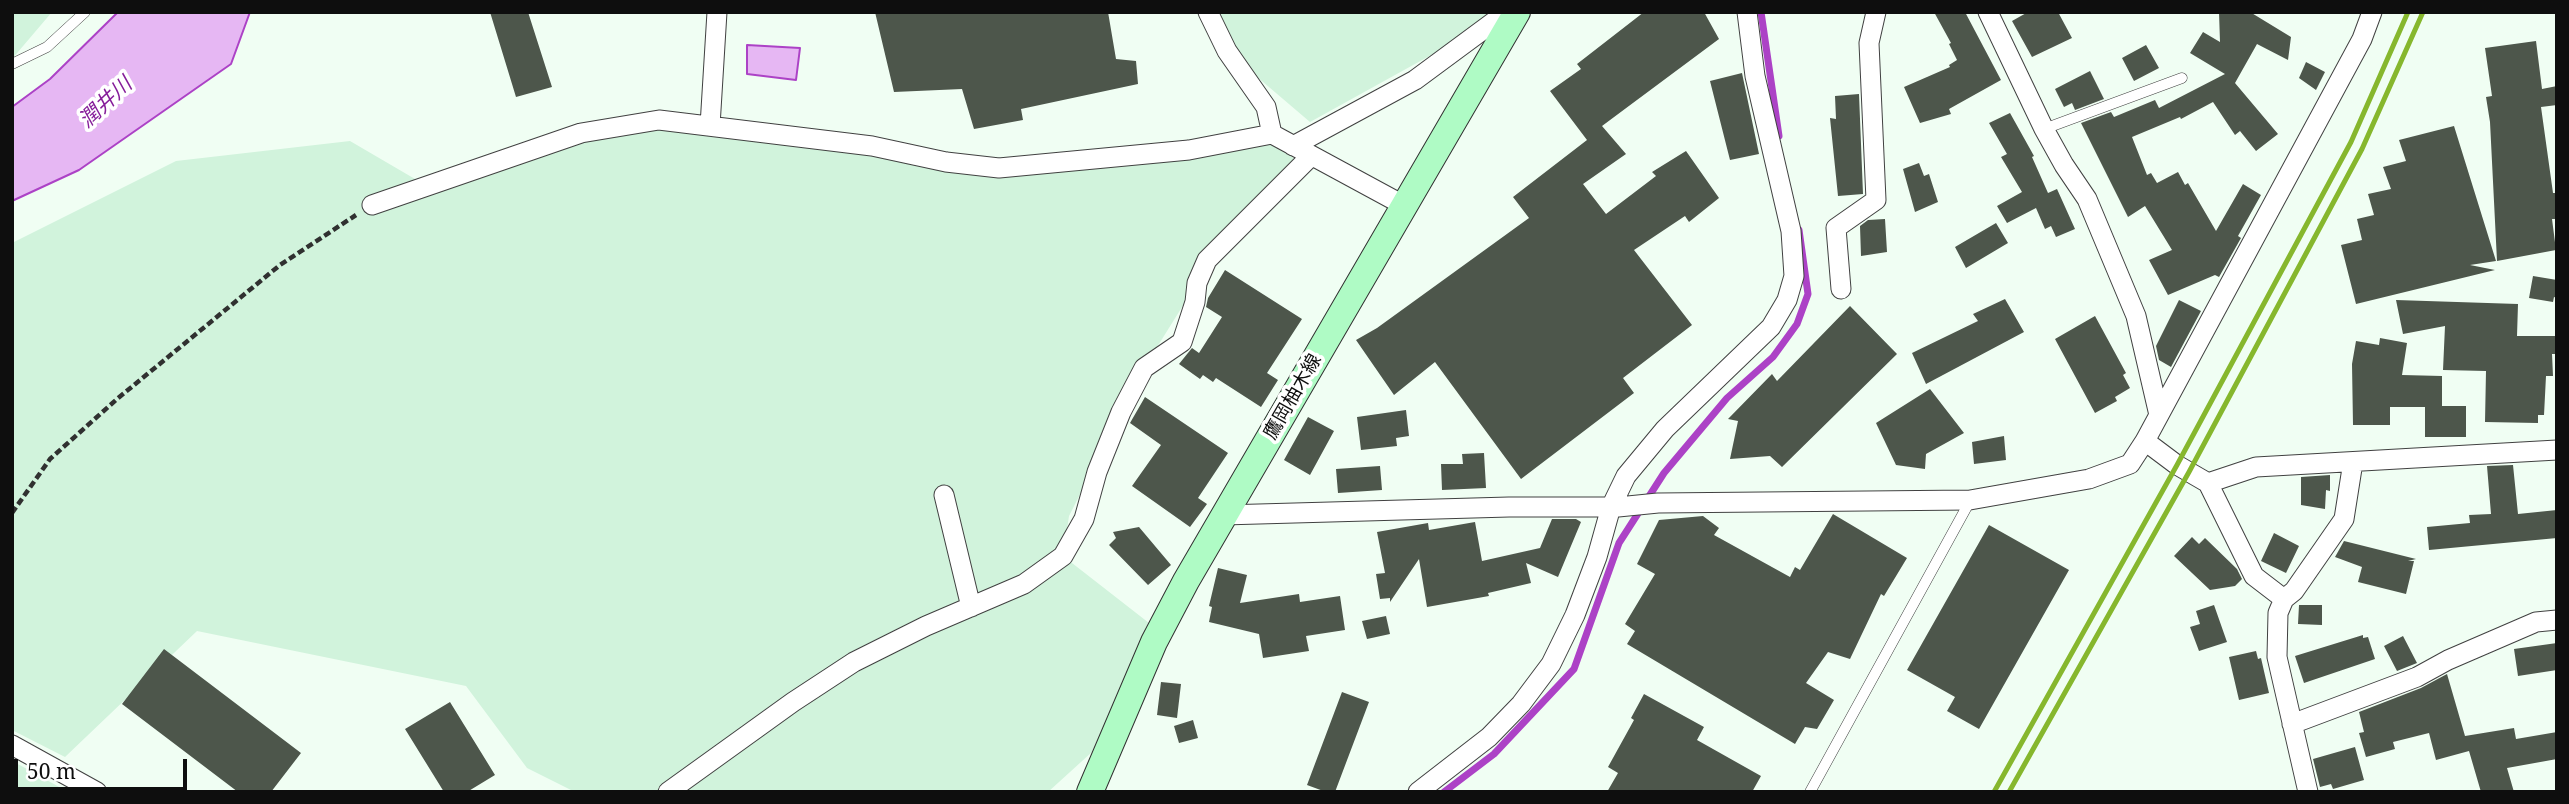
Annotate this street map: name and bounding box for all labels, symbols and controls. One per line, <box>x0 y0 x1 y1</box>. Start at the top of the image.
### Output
water label: 潤井川 <box>74 72 138 134</box>
street label: 鷹岡柚木線 <box>1259 350 1327 444</box>
scale bar <box>18 744 191 788</box>
text: 50 m <box>27 757 76 785</box>

